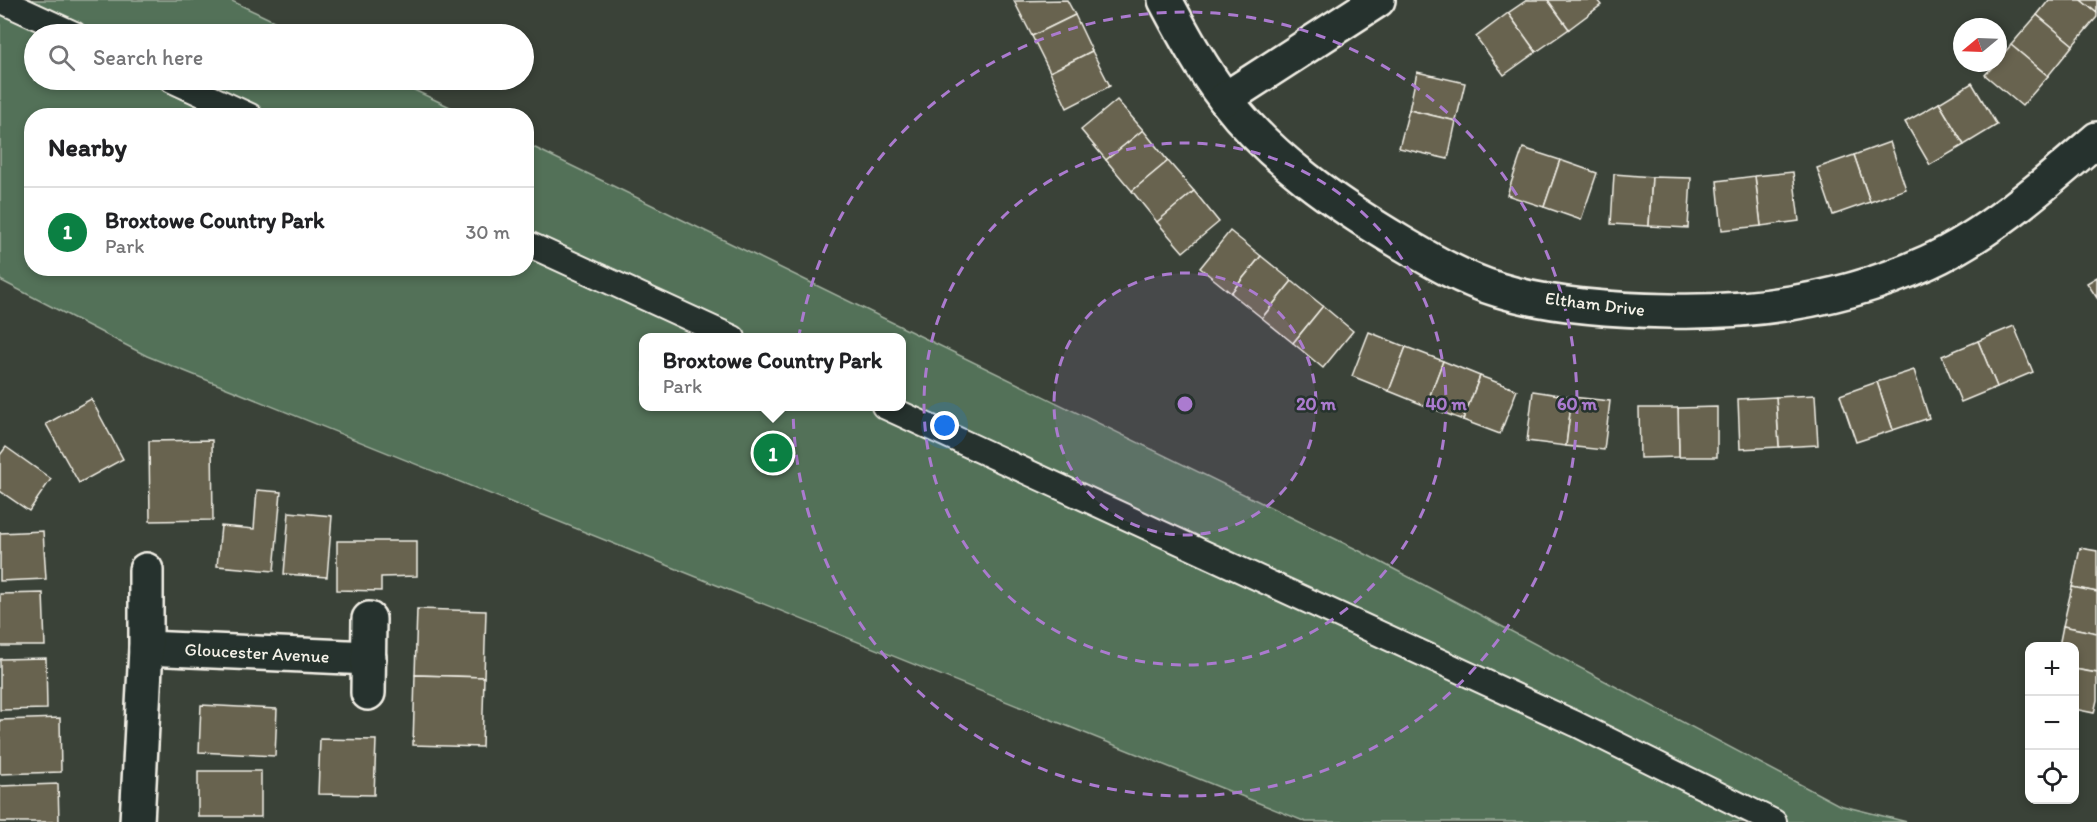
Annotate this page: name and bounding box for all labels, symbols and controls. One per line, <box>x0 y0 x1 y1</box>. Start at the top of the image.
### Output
north arrow <box>1953 18 2007 72</box>
search box <box>24 24 534 90</box>
icon: search <box>45 41 78 74</box>
text: Search here <box>93 44 203 71</box>
text: Nearby <box>48 131 127 163</box>
text: Broxtowe Country Park <box>105 207 324 234</box>
text: 1 <box>63 220 72 244</box>
text: 30 m <box>465 220 510 244</box>
text: Park <box>105 234 144 258</box>
street label: Eltham Drive <box>1544 287 1646 321</box>
popup <box>639 333 906 411</box>
text: Broxtowe Country Park <box>663 347 882 374</box>
text: Park <box>663 374 702 398</box>
text: 20 m <box>1296 393 1337 415</box>
text: 40 m <box>1425 393 1467 415</box>
text: 60 m <box>1557 393 1598 415</box>
centre of rings <box>1175 394 1195 414</box>
your location <box>930 411 959 440</box>
pin: 1 <box>754 430 792 476</box>
street label: Gloucester Avenue <box>184 638 330 668</box>
map controls <box>2025 642 2079 804</box>
button: + <box>2025 642 2079 696</box>
button: − <box>2025 696 2079 750</box>
button: locate <box>2025 750 2079 804</box>

